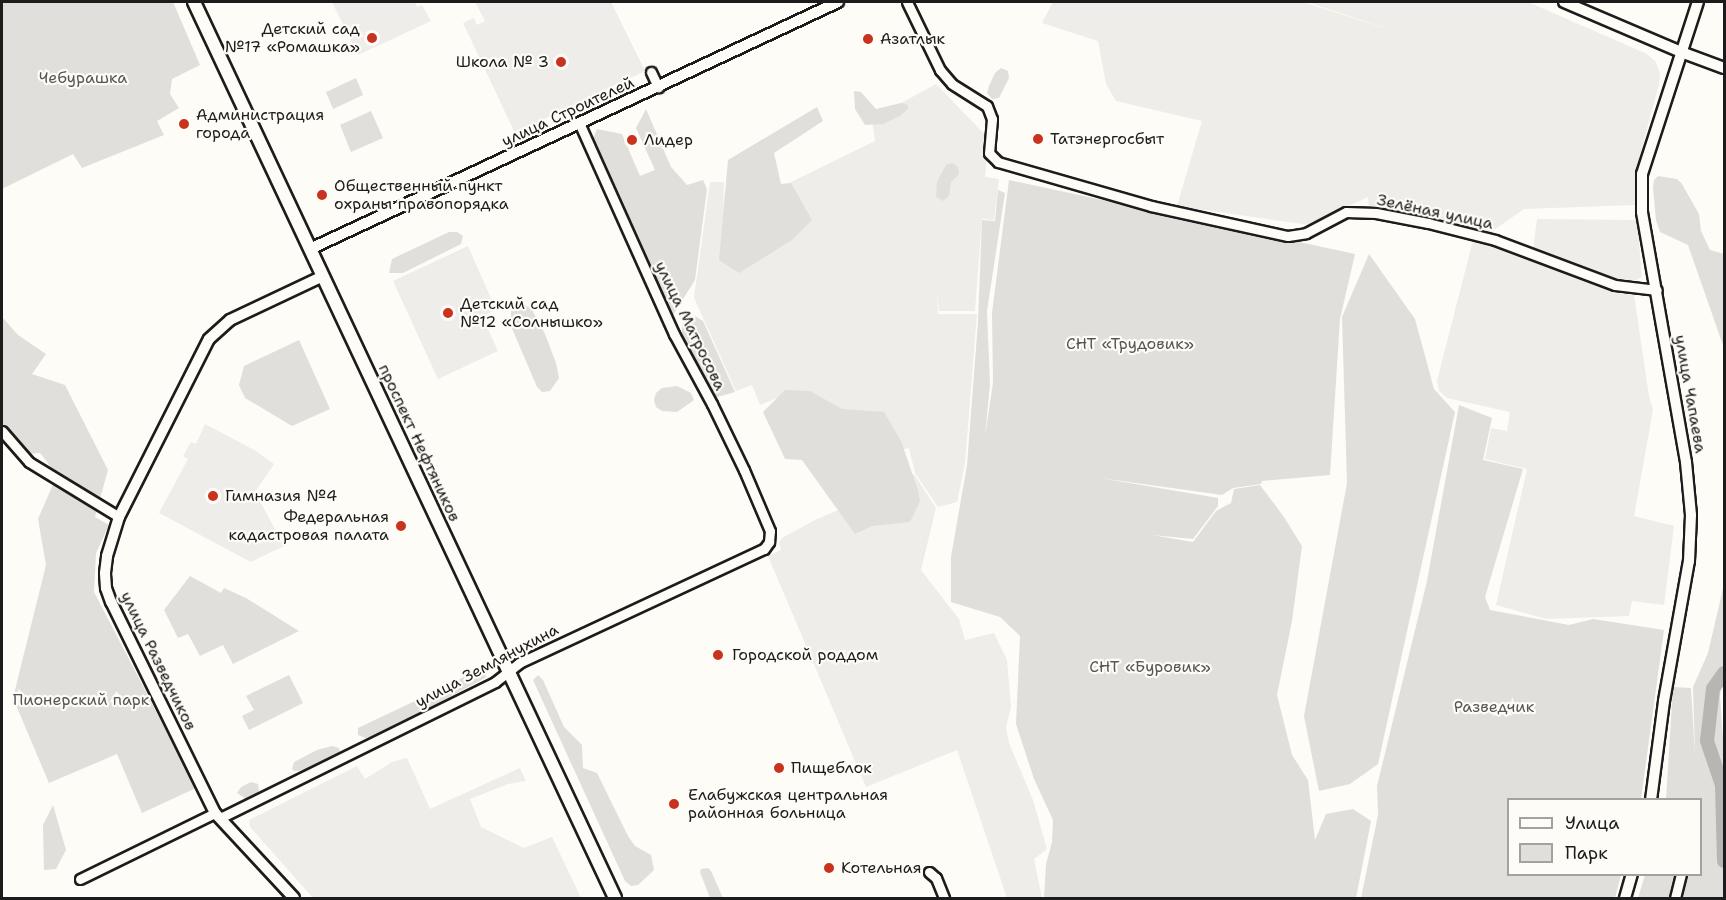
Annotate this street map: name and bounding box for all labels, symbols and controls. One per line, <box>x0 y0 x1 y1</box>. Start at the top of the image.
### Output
place label: Детский сад №17 «Ромашка» <box>225 19 360 57</box>
place label: Азатлык <box>880 29 945 49</box>
marker: Детский сад №17 «Ромашка» <box>365 31 379 45</box>
marker: Азатлык <box>861 32 875 46</box>
place label: Школа № 3 <box>456 52 549 72</box>
marker: Школа № 3 <box>554 55 568 69</box>
park label: Чебурашка <box>39 68 127 88</box>
street label: улица Строителей <box>499 73 637 151</box>
place label: Администрация города <box>196 105 324 143</box>
marker: Администрация города <box>177 117 191 131</box>
place label: Татэнергосбыт <box>1050 129 1164 149</box>
place label: Лидер <box>644 130 693 150</box>
marker: Татэнергосбыт <box>1031 132 1045 146</box>
marker: Лидер <box>625 133 639 147</box>
place label: Общественный пункт охраны правопорядка <box>334 176 509 214</box>
marker: Общественный пункт охраны правопорядка <box>315 188 329 202</box>
street label: Зелёная улица <box>1375 190 1495 234</box>
street label: улица Матросова <box>650 258 730 394</box>
place label: Детский сад №12 «Солнышко» <box>460 294 603 332</box>
marker: Детский сад №12 «Солнышко» <box>441 306 455 320</box>
street label: улица Чапаева <box>1670 333 1710 455</box>
park label: СНТ «Трудовик» <box>1066 334 1194 354</box>
street label: проспект Нефтяников <box>374 361 464 525</box>
place label: Гимназия №4 <box>225 486 337 506</box>
marker: Гимназия №4 <box>206 489 220 503</box>
place label: Федеральная кадастровая палата <box>228 507 389 545</box>
marker: Федеральная кадастровая палата <box>394 519 408 533</box>
street label: улица Разведчиков <box>116 589 200 733</box>
street label: улица Землянухина <box>412 620 562 712</box>
place label: Городской роддом <box>732 645 878 665</box>
marker: Городской роддом <box>709 646 727 664</box>
park label: СНТ «Буровик» <box>1089 657 1211 677</box>
park label: Пионерский парк <box>13 690 149 710</box>
park label: Разведчик <box>1454 697 1534 717</box>
place label: Пищеблок <box>791 758 872 778</box>
marker: Пищеблок <box>772 761 786 775</box>
place label: Елабужская центральная районная больница <box>688 785 888 823</box>
marker: Елабужская центральная районная больница <box>665 795 683 813</box>
legend <box>1507 798 1702 876</box>
text: Улица <box>1565 811 1619 835</box>
text: Парк <box>1565 841 1608 865</box>
place label: Котельная <box>841 858 921 878</box>
marker: Котельная <box>822 861 836 875</box>

